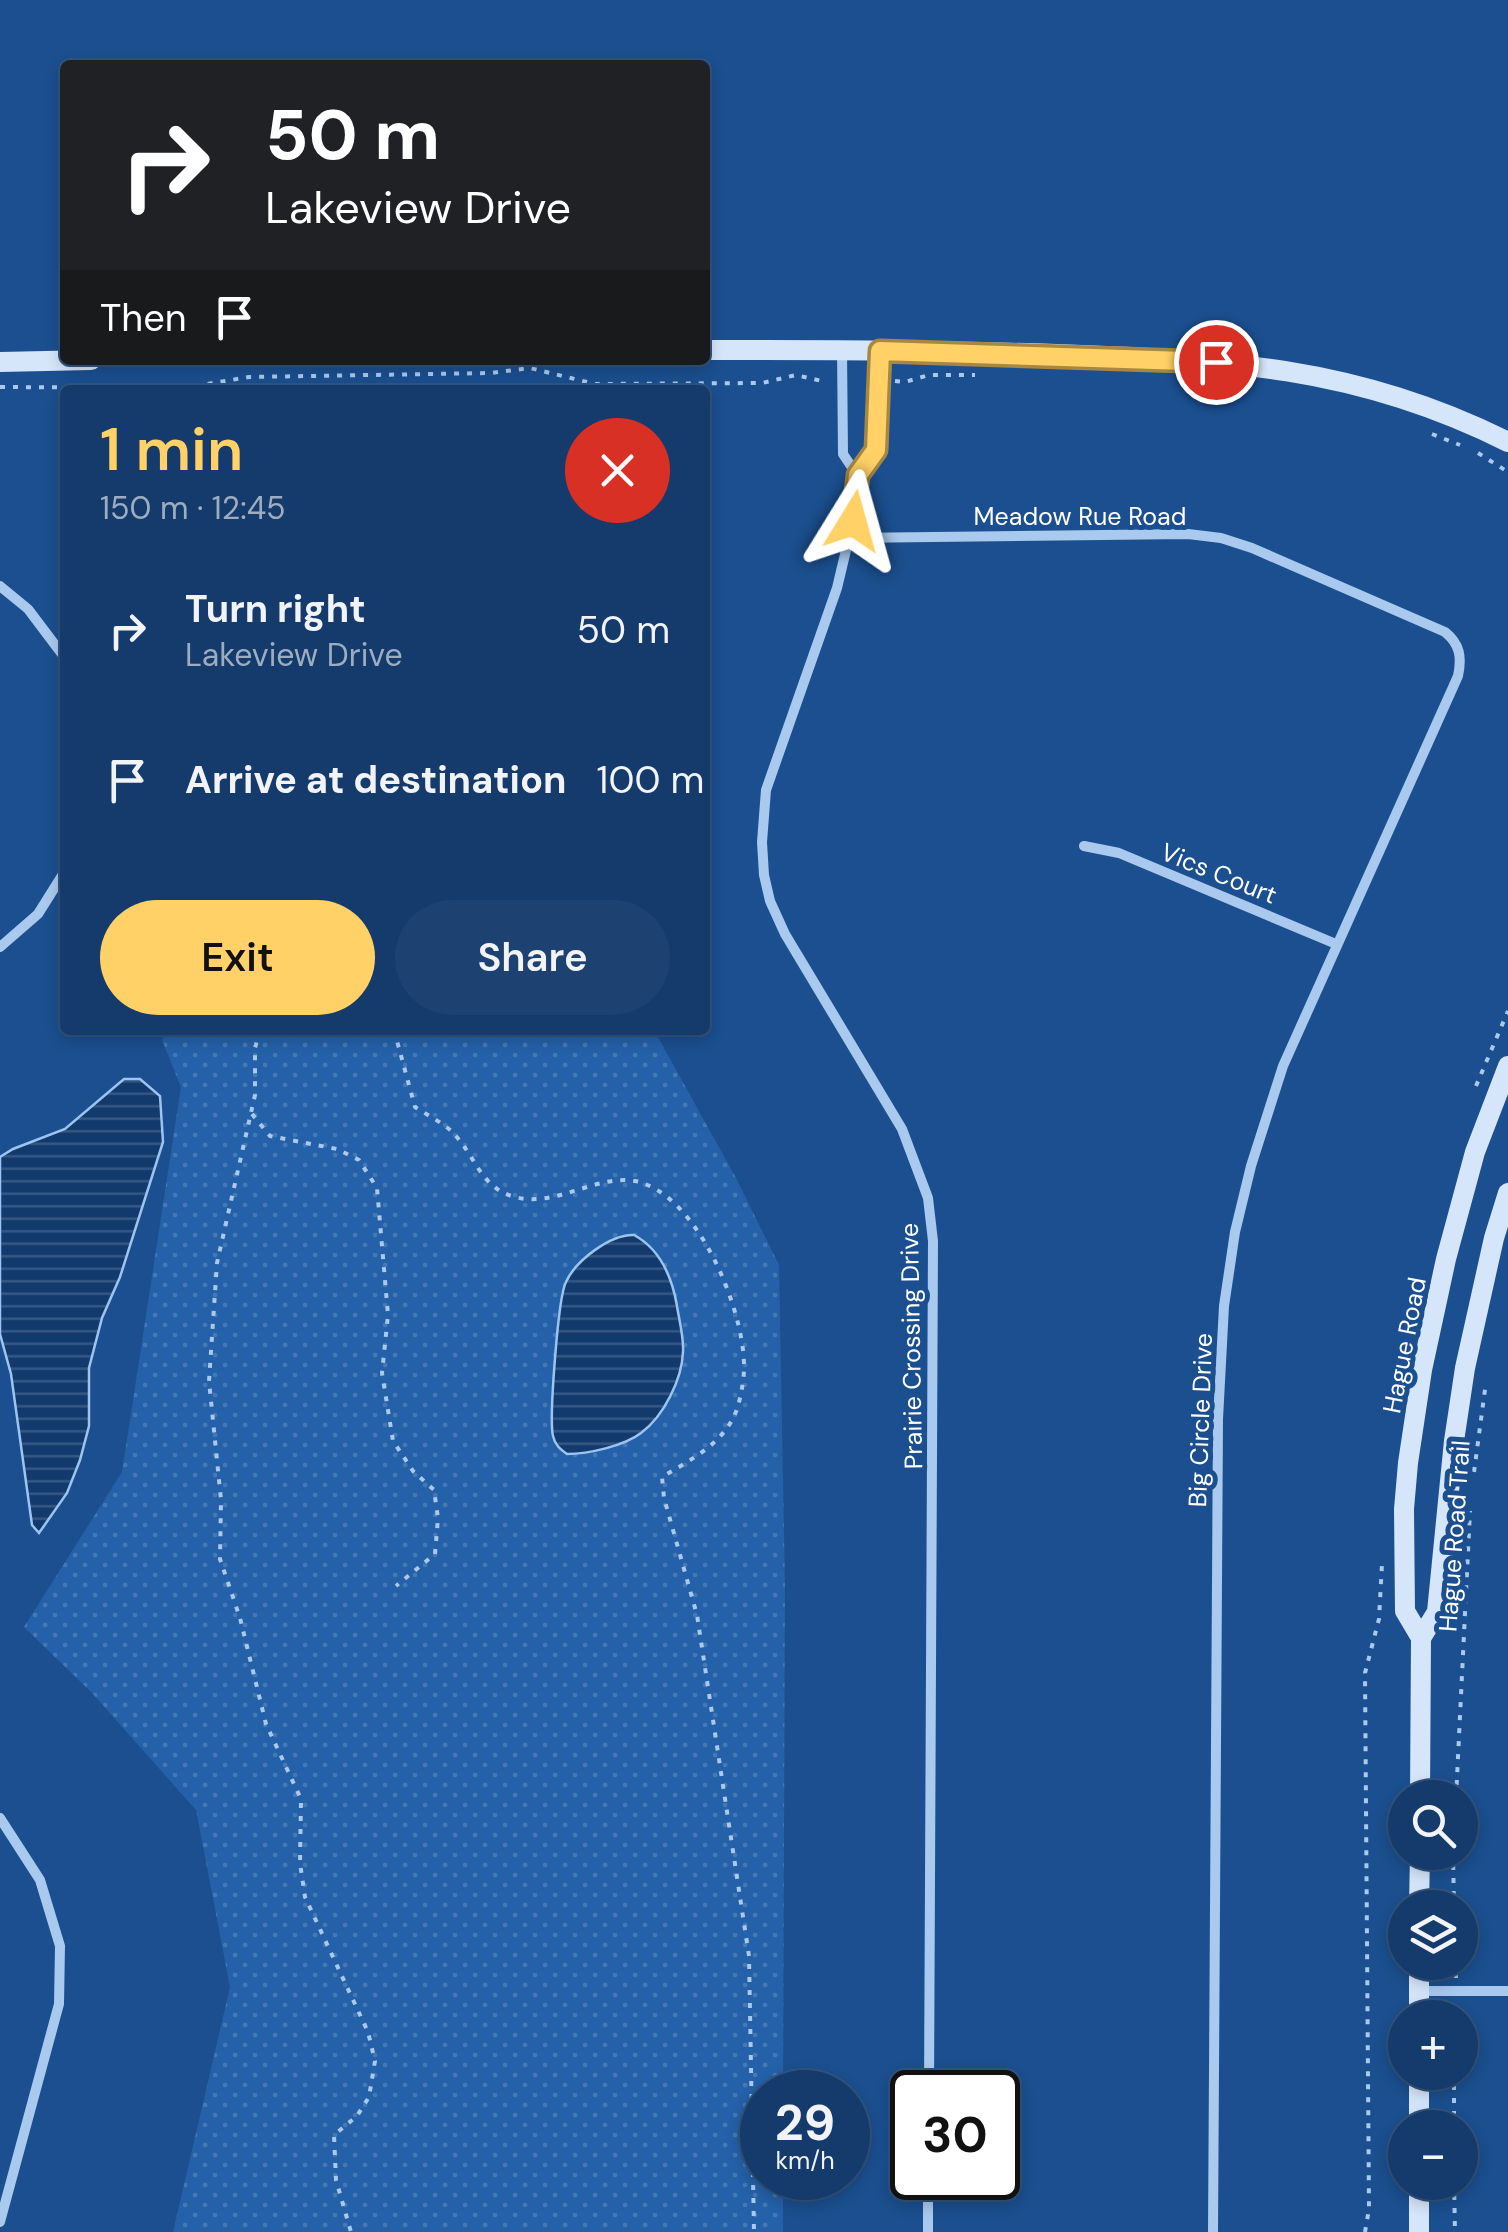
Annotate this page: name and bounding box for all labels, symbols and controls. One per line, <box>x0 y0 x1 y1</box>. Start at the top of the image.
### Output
text: 50 m <box>265 90 440 181</box>
icon: right <box>100 100 230 230</box>
text: Lakeview Drive <box>265 178 571 237</box>
icon: arrive <box>207 290 262 345</box>
text: Then <box>100 293 187 343</box>
pin <box>1174 320 1259 405</box>
icon: arrive <box>1189 335 1244 390</box>
text: 1 min <box>100 410 243 489</box>
button: close <box>565 418 670 523</box>
position arrow <box>801 469 905 573</box>
text: 150 m · 12:45 <box>100 487 286 529</box>
street label: Meadow Rue Road <box>974 500 1186 533</box>
text: Turn right <box>185 584 366 634</box>
icon: right <box>100 603 155 658</box>
text: 50 m <box>577 605 670 655</box>
text: Lakeview Drive <box>185 634 403 676</box>
icon: arrive <box>100 753 155 808</box>
text: Arrive at destination <box>185 755 567 805</box>
text: 100 m <box>597 755 704 805</box>
street label: Vics Court <box>1156 835 1282 912</box>
button: Exit <box>100 900 375 1015</box>
button: Share <box>395 900 670 1015</box>
street label: Prairie Crossing Drive <box>893 1223 930 1469</box>
street label: Hague Road <box>1375 1274 1434 1416</box>
street label: Big Circle Drive <box>1181 1332 1220 1508</box>
street label: Hague Road Trail <box>1431 1439 1478 1633</box>
map controls <box>1388 1780 1478 2200</box>
button: search <box>1388 1780 1478 1870</box>
button: layers <box>1388 1890 1478 1980</box>
button: + <box>1388 2000 1478 2090</box>
speed limit sign: 30 <box>890 2070 1020 2200</box>
text: 29 <box>775 2090 835 2156</box>
button: − <box>1388 2110 1478 2200</box>
text: km/h <box>775 2144 835 2177</box>

